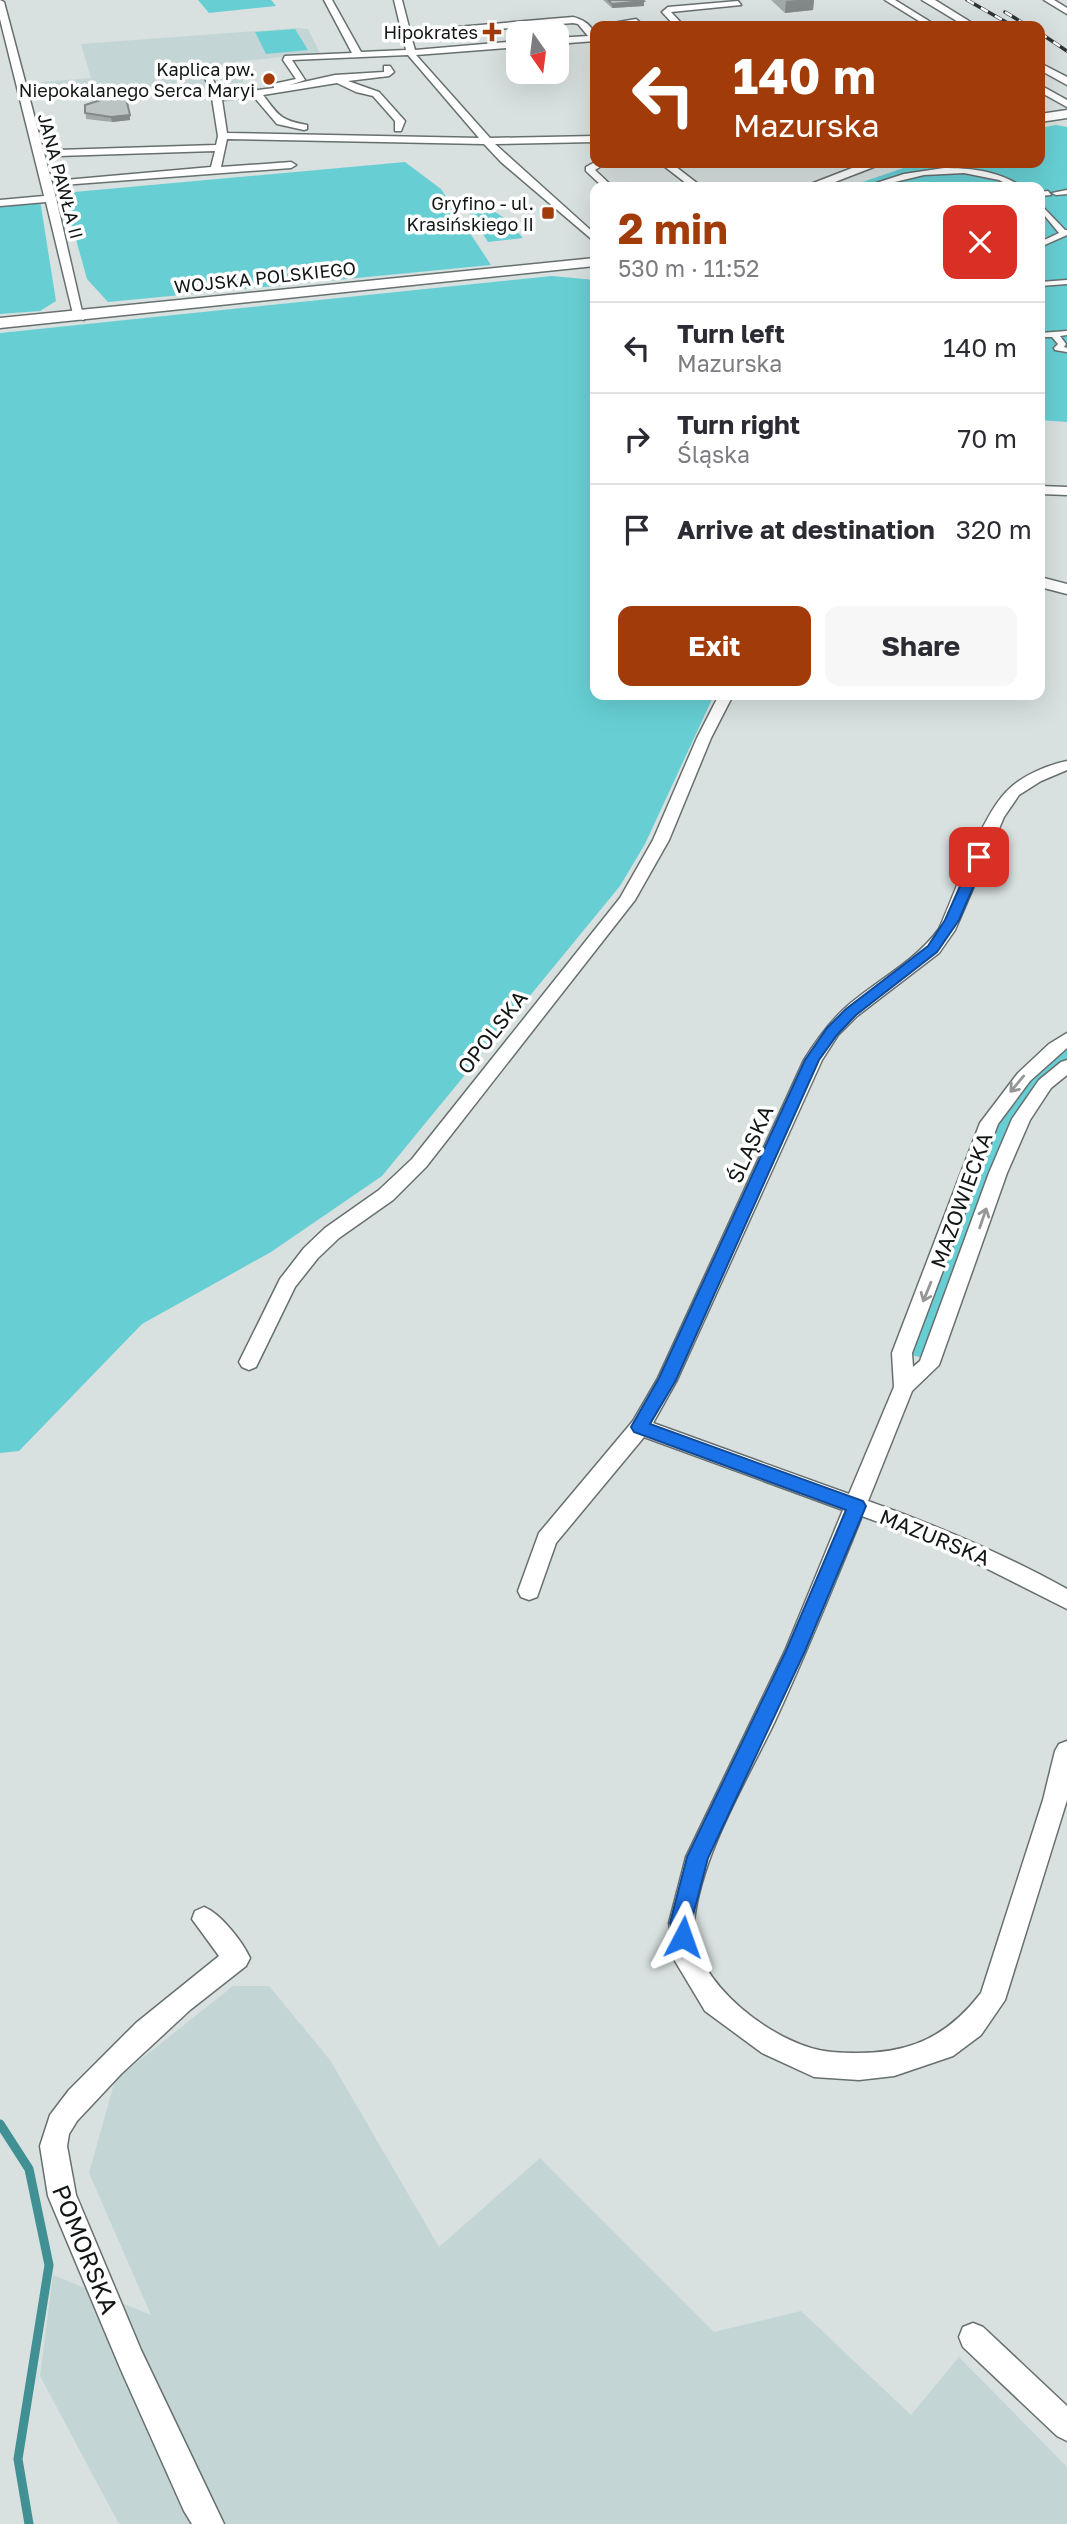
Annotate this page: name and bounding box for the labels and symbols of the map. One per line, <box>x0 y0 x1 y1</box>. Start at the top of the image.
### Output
place label: Hipokrates <box>383 21 478 43</box>
north arrow <box>506 21 569 84</box>
marker: Hipokrates <box>484 24 500 40</box>
place label: Kaplica pw. Niepokalanego Serca Maryi <box>19 58 255 101</box>
marker: Kaplica pw. Niepokalanego Serca Maryi <box>261 71 277 87</box>
street label: JANA PAWŁA II <box>34 111 88 241</box>
place label: Gryfino - ul. Krasińskiego II <box>406 192 534 235</box>
marker: Gryfino - ul. Krasińskiego II <box>540 205 556 221</box>
street label: WOJSKA POLSKIEGO <box>173 257 357 297</box>
pin <box>949 827 1009 887</box>
street label: OPOLSKA <box>451 985 533 1079</box>
one-way arrow <box>1009 1075 1024 1093</box>
street label: ŚLĄSKA <box>721 1101 779 1187</box>
street label: MAZOWIECKA <box>924 1129 998 1271</box>
one-way arrow <box>978 1207 990 1229</box>
one-way arrow <box>919 1280 932 1302</box>
street label: MAZURSKA <box>876 1503 994 1571</box>
position arrow <box>646 1900 720 1974</box>
street label: POMORSKA <box>47 2180 125 2318</box>

